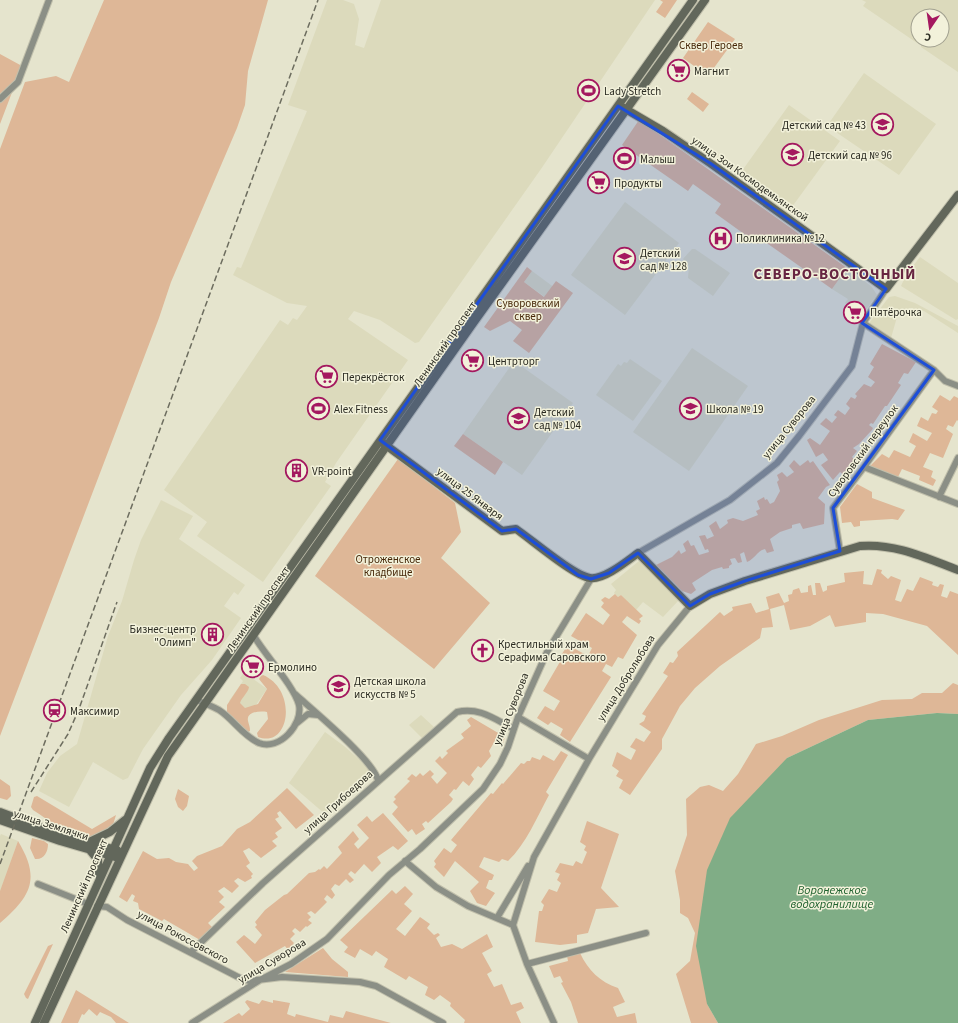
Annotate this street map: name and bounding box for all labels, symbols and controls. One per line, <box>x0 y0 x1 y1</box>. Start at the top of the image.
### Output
north arrow <box>910 8 950 48</box>
text: С <box>922 29 933 45</box>
park label: Сквер Героев <box>679 38 743 53</box>
supermarket icon: Магнит <box>666 58 692 84</box>
place label: Магнит <box>694 64 730 79</box>
sports icon: Lady Stretch <box>575 78 601 104</box>
place label: Lady Stretch <box>604 84 661 99</box>
school or university icon: Детский сад № 43 <box>869 112 895 138</box>
place label: Детский сад № 43 <box>782 118 866 133</box>
street label: улица Зои Космодемьянской <box>689 133 811 225</box>
school or university icon: Детский сад № 96 <box>779 142 805 168</box>
sports icon: Малыш <box>611 146 637 172</box>
place label: Детский сад № 96 <box>808 148 892 163</box>
place label: Малыш <box>640 152 675 167</box>
supermarket icon: Продукты <box>585 170 611 196</box>
place label: Продукты <box>614 176 662 191</box>
hospital icon: Поликлиника №12 <box>708 225 734 251</box>
place label: Поликлиника №12 <box>736 231 825 246</box>
school or university icon: Детский сад № 128 <box>612 246 638 272</box>
place label: Детский сад № 128 <box>640 246 687 274</box>
district label: СЕВЕРО-ВОСТОЧНЫЙ <box>754 264 916 285</box>
park label: Суворовский сквер <box>496 296 560 324</box>
street label: Ленинский проспект <box>410 298 480 390</box>
supermarket icon: Пятёрочка <box>841 299 867 325</box>
place label: Пятёрочка <box>870 305 922 320</box>
supermarket icon: Центрторг <box>459 348 485 374</box>
place label: Центрторг <box>488 354 540 369</box>
supermarket icon: Перекрёсток <box>313 364 339 390</box>
place label: Перекрёсток <box>342 370 405 385</box>
street label: улица Суворова <box>759 392 819 462</box>
sports icon: Alex Fitness <box>305 396 331 422</box>
school or university icon: Школа № 19 <box>677 396 703 422</box>
street label: Суворовский переулок <box>824 401 902 500</box>
place label: Alex Fitness <box>334 402 388 417</box>
place label: Школа № 19 <box>706 402 763 417</box>
school or university icon: Детский сад № 104 <box>505 405 531 431</box>
place label: Детский сад № 104 <box>534 405 581 433</box>
building icon: VR-point <box>283 458 309 484</box>
place label: VR-point <box>312 464 352 479</box>
street label: улица 25 Января <box>434 464 506 524</box>
park label: Отроженское кладбище <box>355 552 421 580</box>
street label: Ленинский проспект <box>223 563 293 655</box>
place label: Бизнес-центр "Олимп" <box>130 622 196 650</box>
building icon: Бизнес-центр "Олимп" <box>199 622 225 648</box>
street label: улица Добролюбова <box>593 632 659 724</box>
church icon: Крестильный храм Серафима Саровского <box>469 637 495 663</box>
place label: Крестильный храм Серафима Саровского <box>498 637 606 665</box>
supermarket icon: Ермолино <box>239 654 265 680</box>
place label: Ермолино <box>268 660 317 675</box>
street label: улица Суворова <box>490 670 532 748</box>
school or university icon: Детская школа искусств № 5 <box>325 674 351 700</box>
place label: Детская школа искусств № 5 <box>354 674 426 702</box>
station icon: Максимир <box>42 698 68 724</box>
place label: Максимир <box>70 704 119 719</box>
street label: улица Грибоедова <box>300 767 376 837</box>
street label: улица Землячки <box>11 806 91 844</box>
street label: Ленинский проспект <box>57 837 111 935</box>
water label: Воронежское водохранилище <box>791 882 874 913</box>
street label: улица Рокоссовского <box>135 907 231 967</box>
street label: улица Суворова <box>235 935 309 987</box>

